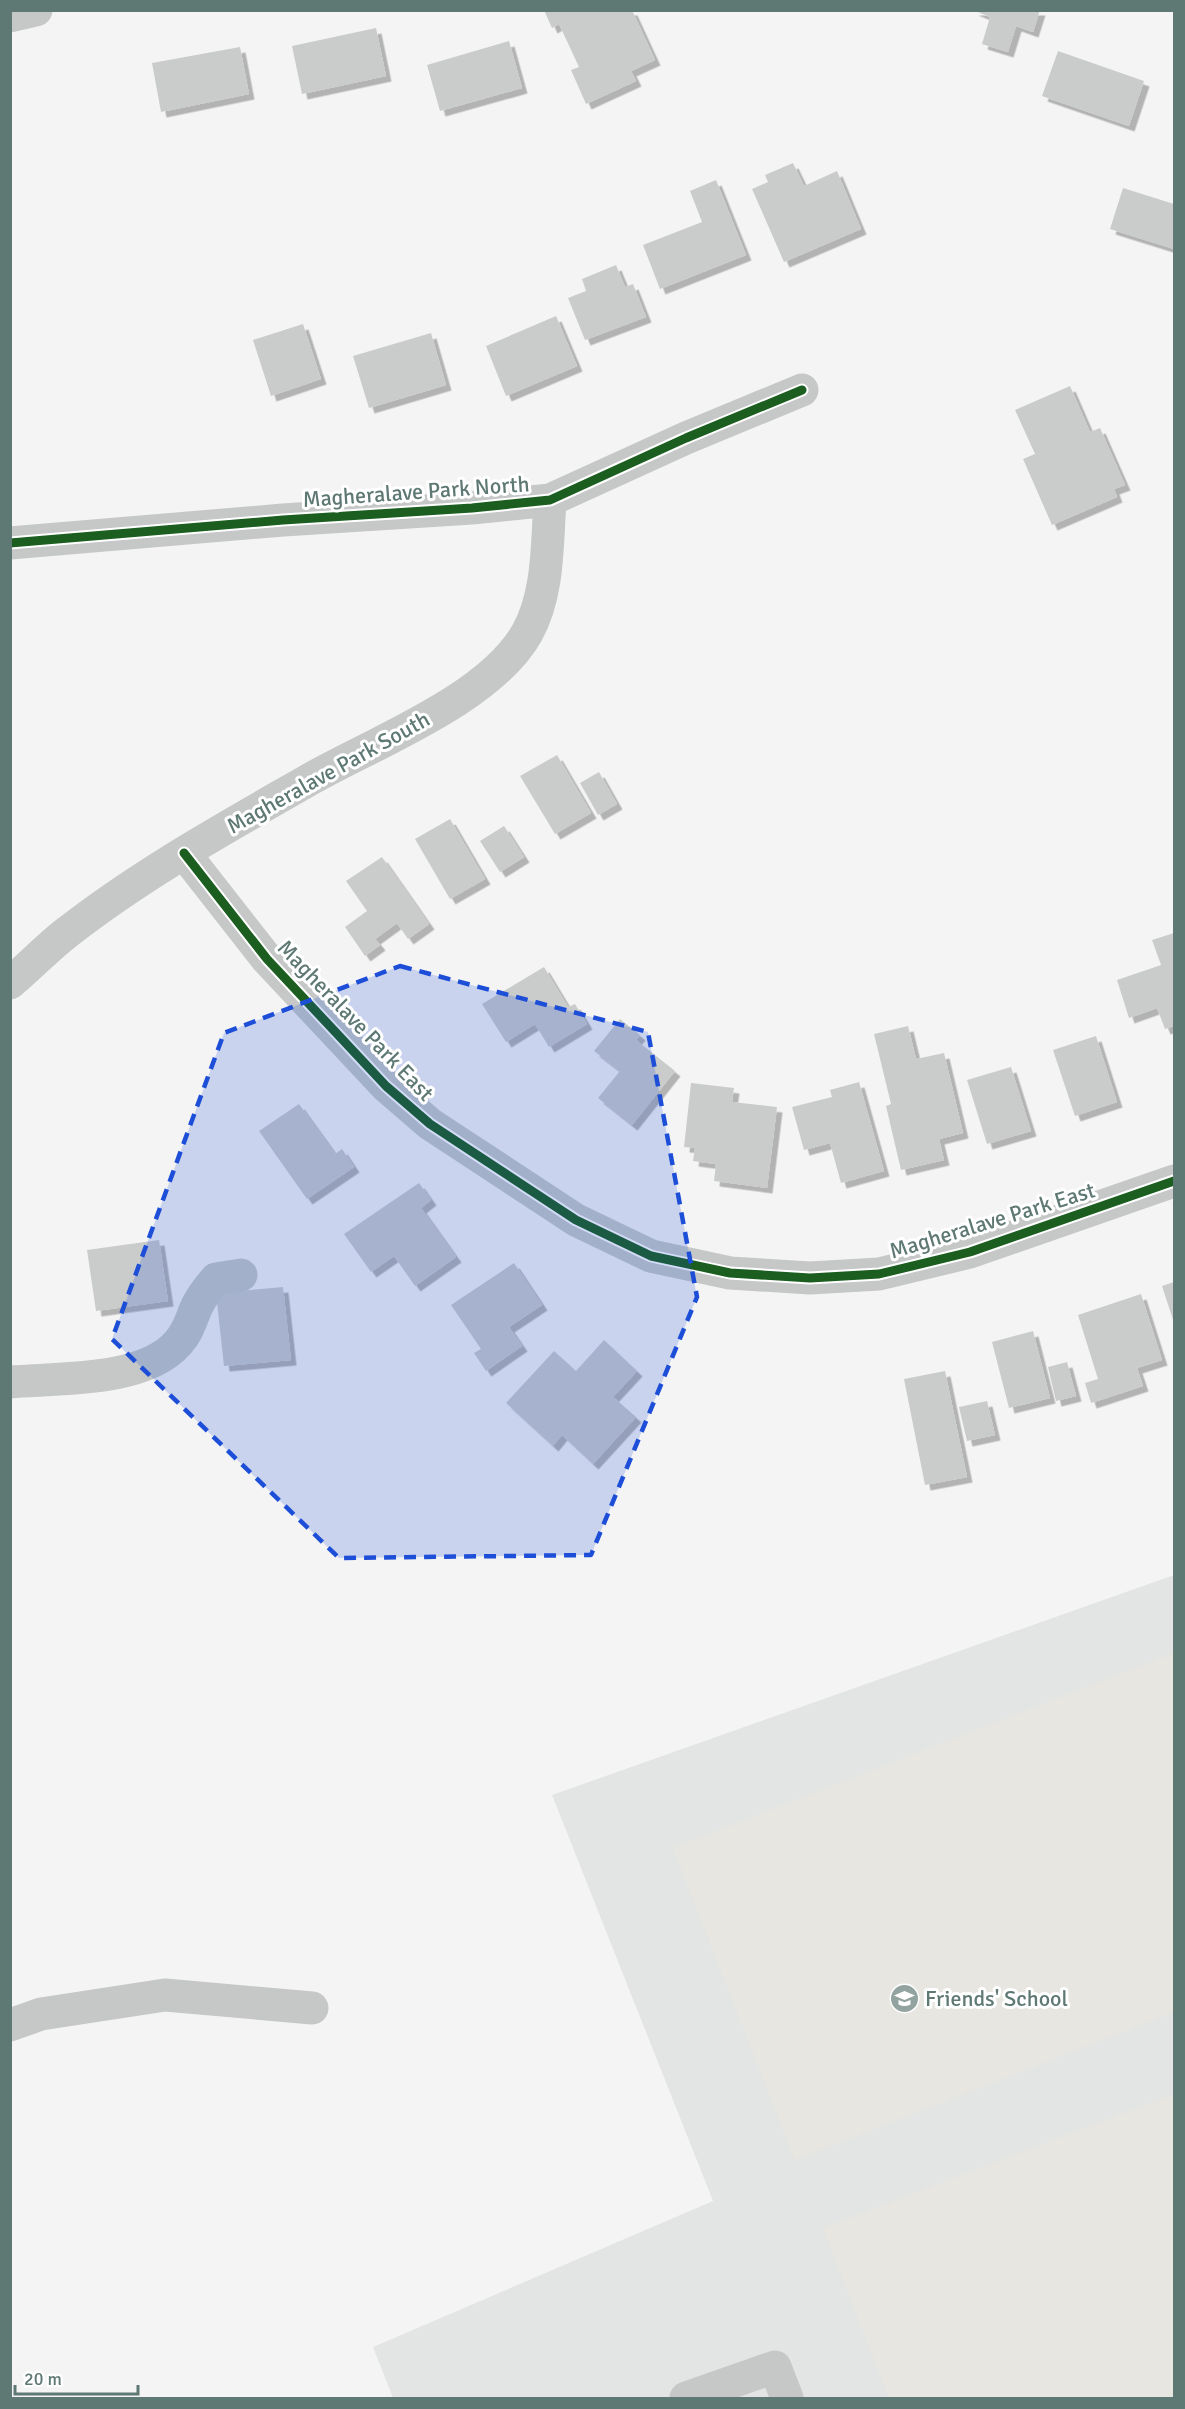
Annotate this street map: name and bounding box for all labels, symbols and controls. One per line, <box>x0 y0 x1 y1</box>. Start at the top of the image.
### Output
street label: Magheralave Park North <box>302 470 530 513</box>
street label: Magheralave Park South <box>222 705 434 839</box>
street label: Magheralave Park East <box>272 934 440 1107</box>
street label: Magheralave Park East <box>886 1176 1098 1265</box>
school or university icon: Friends' School <box>888 1982 920 2014</box>
place label: Friends' School <box>925 1985 1068 2012</box>
scale bar <box>15 2358 138 2396</box>
text: 20 m <box>24 2368 62 2390</box>

